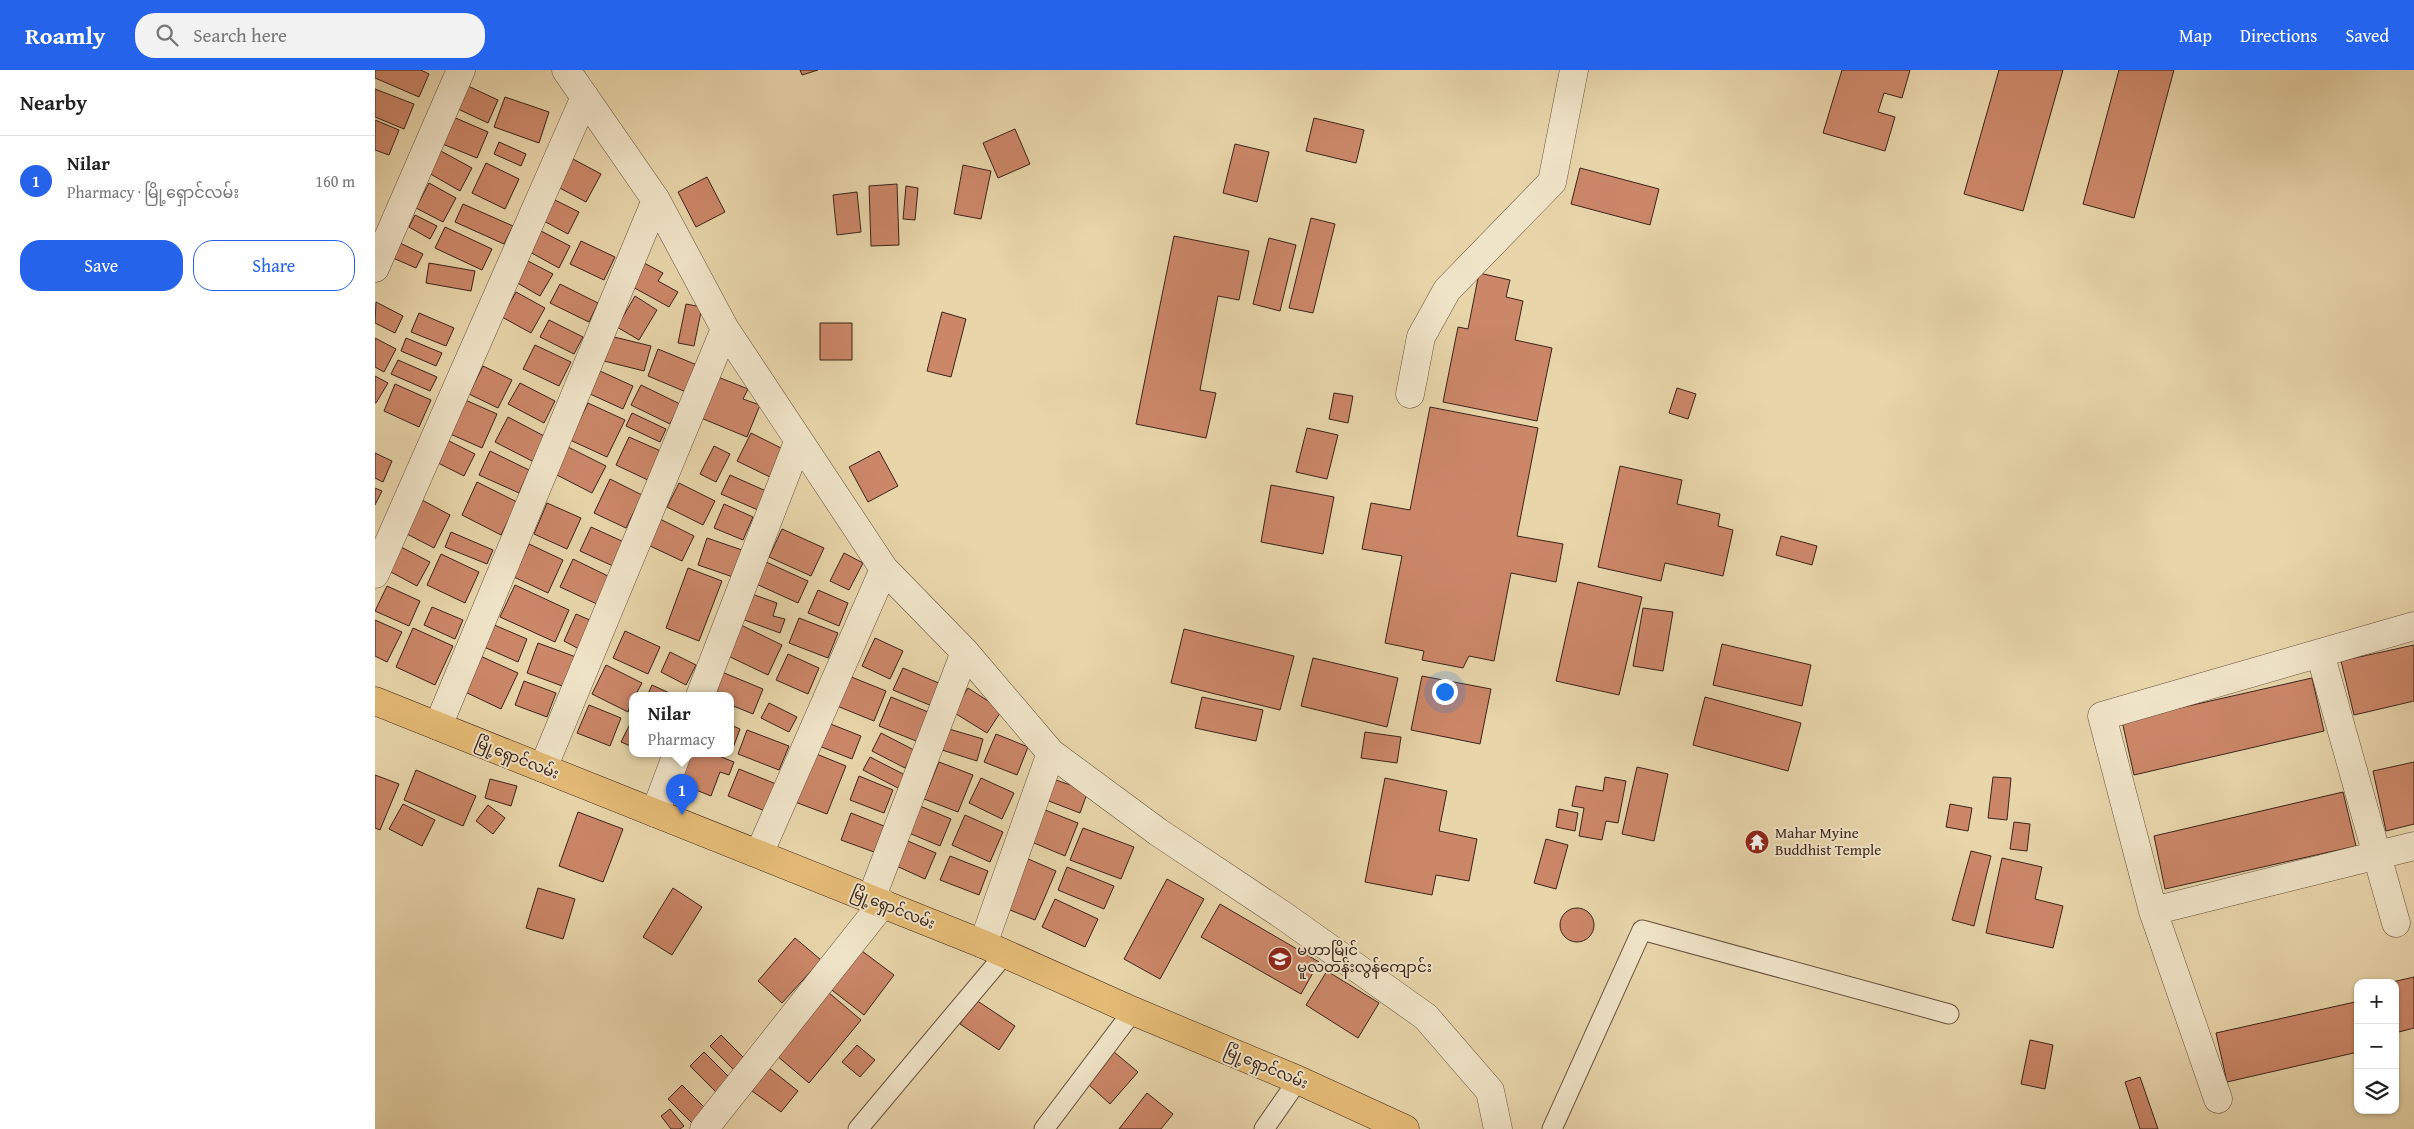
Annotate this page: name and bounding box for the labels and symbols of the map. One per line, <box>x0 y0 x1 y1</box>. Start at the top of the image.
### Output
your location <box>1432 679 1458 705</box>
street label: မြို့ရှောင်လမ်း <box>471 731 562 786</box>
pin: 1 <box>666 774 698 815</box>
place label: Mahar Myine Buddhist Temple <box>1775 822 1881 860</box>
temple icon: Mahar Myine Buddhist Temple <box>1744 829 1770 855</box>
street label: မြို့ရှောင်လမ်း <box>847 881 938 936</box>
place label: မဟာမြိုင် မူလတန်းလွန်ကျောင်း <box>1297 939 1432 979</box>
school or university icon: မဟာမြိုင် မူလတန်းလွန်ကျောင်း <box>1267 946 1293 972</box>
street label: မြို့ရှောင်လမ်း <box>1220 1040 1311 1095</box>

